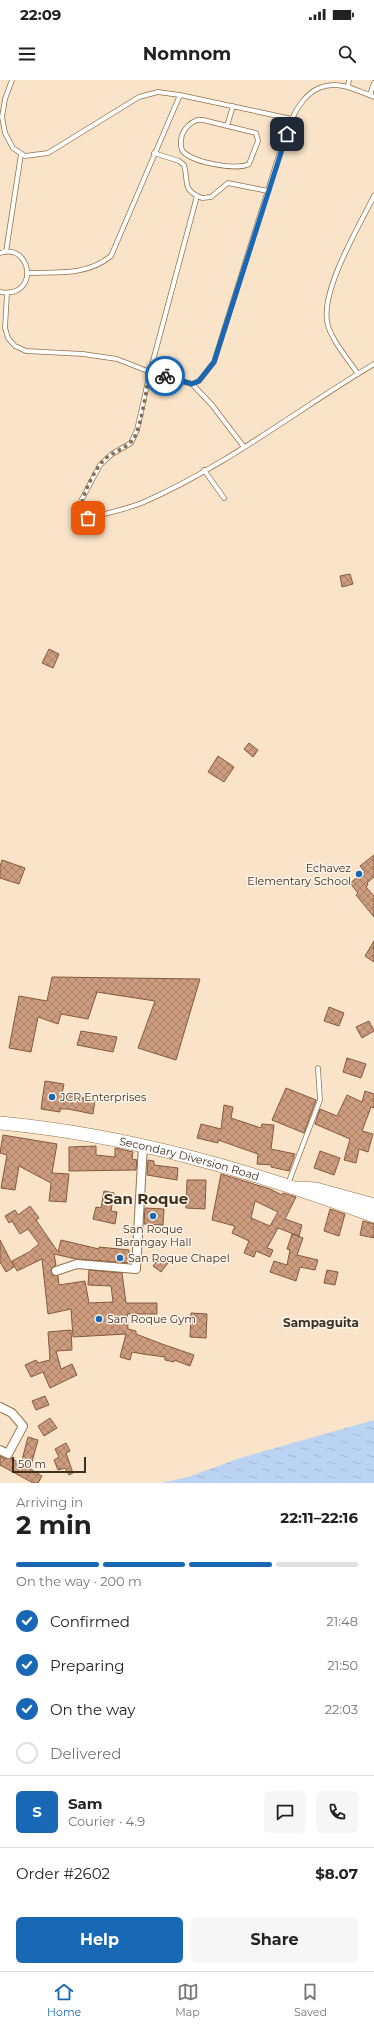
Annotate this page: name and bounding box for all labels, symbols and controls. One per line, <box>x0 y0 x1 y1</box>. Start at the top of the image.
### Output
text: 22:09 <box>20 5 61 24</box>
icon: menu <box>16 43 38 65</box>
text: Nomnom <box>143 43 231 65</box>
icon: search <box>336 43 358 65</box>
pin <box>270 117 304 151</box>
icon: home <box>276 123 298 145</box>
courier <box>145 356 185 396</box>
icon: bike <box>154 365 176 387</box>
pin <box>71 501 105 535</box>
icon: bag <box>77 507 99 529</box>
place label: Echavez Elementary School <box>247 861 351 888</box>
marker: Echavez Elementary School <box>354 869 364 879</box>
place label: JCR Enterprises <box>59 1090 147 1104</box>
marker: JCR Enterprises <box>47 1092 57 1102</box>
street label: Secondary Diversion Road <box>118 1134 261 1183</box>
district label: San Roque <box>104 1189 188 1208</box>
marker: San Roque Barangay Hall <box>148 1211 158 1221</box>
place label: San Roque Barangay Hall <box>115 1222 191 1249</box>
place label: San Roque Chapel <box>128 1251 230 1265</box>
marker: San Roque Chapel <box>115 1253 125 1263</box>
place label: San Roque Gym <box>107 1312 196 1326</box>
marker: San Roque Gym <box>94 1314 104 1324</box>
district label: Sampaguita <box>283 1315 359 1330</box>
scale bar <box>12 1455 86 1474</box>
text: 50 m <box>18 1457 46 1471</box>
text: Arriving in <box>16 1494 83 1510</box>
text: 22:11–22:16 <box>280 1508 358 1527</box>
text: 2 min <box>16 1509 92 1541</box>
text: On the way · 200 m <box>16 1573 142 1589</box>
icon: check <box>16 1610 38 1632</box>
text: Confirmed <box>50 1612 130 1631</box>
text: 21:48 <box>326 1613 358 1629</box>
icon: check <box>16 1654 38 1676</box>
text: Preparing <box>50 1656 125 1675</box>
text: 21:50 <box>327 1657 358 1673</box>
icon: check <box>16 1698 38 1720</box>
text: On the way <box>50 1700 135 1719</box>
text: 22:03 <box>325 1701 358 1717</box>
text: Delivered <box>50 1744 122 1763</box>
button: chat <box>264 1791 306 1833</box>
button: phone <box>316 1791 358 1833</box>
text: Sam <box>68 1794 103 1813</box>
text: S <box>32 1802 42 1821</box>
text: Courier · 4.9 <box>68 1813 145 1829</box>
text: Order #2602 <box>16 1864 110 1883</box>
text: $8.07 <box>315 1864 358 1883</box>
button: Help <box>16 1917 183 1963</box>
button: Share <box>191 1917 358 1963</box>
tab: Home <box>47 1981 81 2019</box>
tab: Map <box>175 1981 200 2019</box>
tab: Saved <box>294 1981 327 2019</box>

